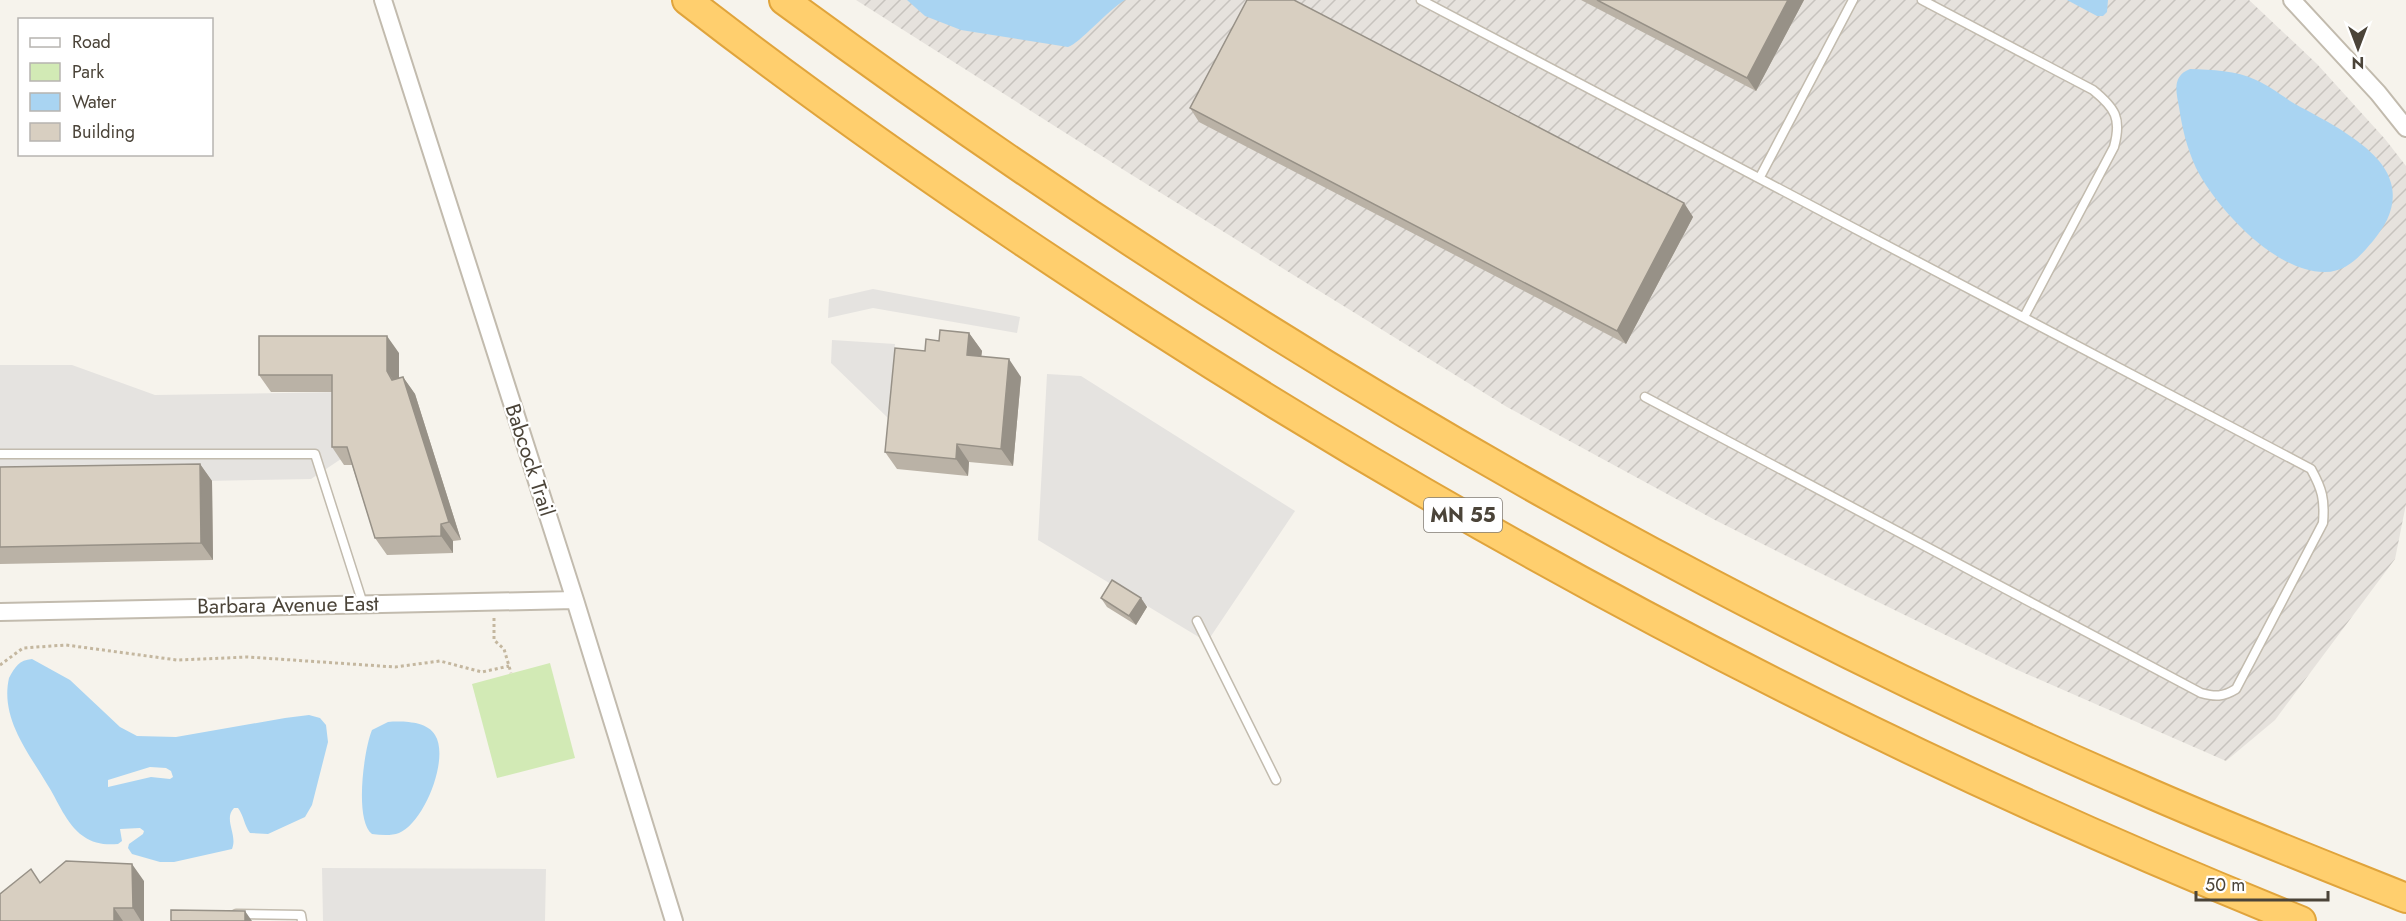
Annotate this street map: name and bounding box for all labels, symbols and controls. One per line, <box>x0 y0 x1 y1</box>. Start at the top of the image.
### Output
legend <box>18 18 213 156</box>
north arrow <box>2328 18 2388 78</box>
text: Road <box>72 29 111 55</box>
text: N <box>2352 51 2364 74</box>
text: Park <box>72 59 104 85</box>
text: Water <box>72 89 117 115</box>
text: Building <box>72 119 135 145</box>
street label: Babcock Trail <box>498 400 562 520</box>
road number: MN 55 <box>1424 498 1502 532</box>
street label: Barbara Avenue East <box>197 588 379 622</box>
scale bar <box>2196 864 2328 902</box>
text: 50 m <box>2205 872 2245 898</box>

